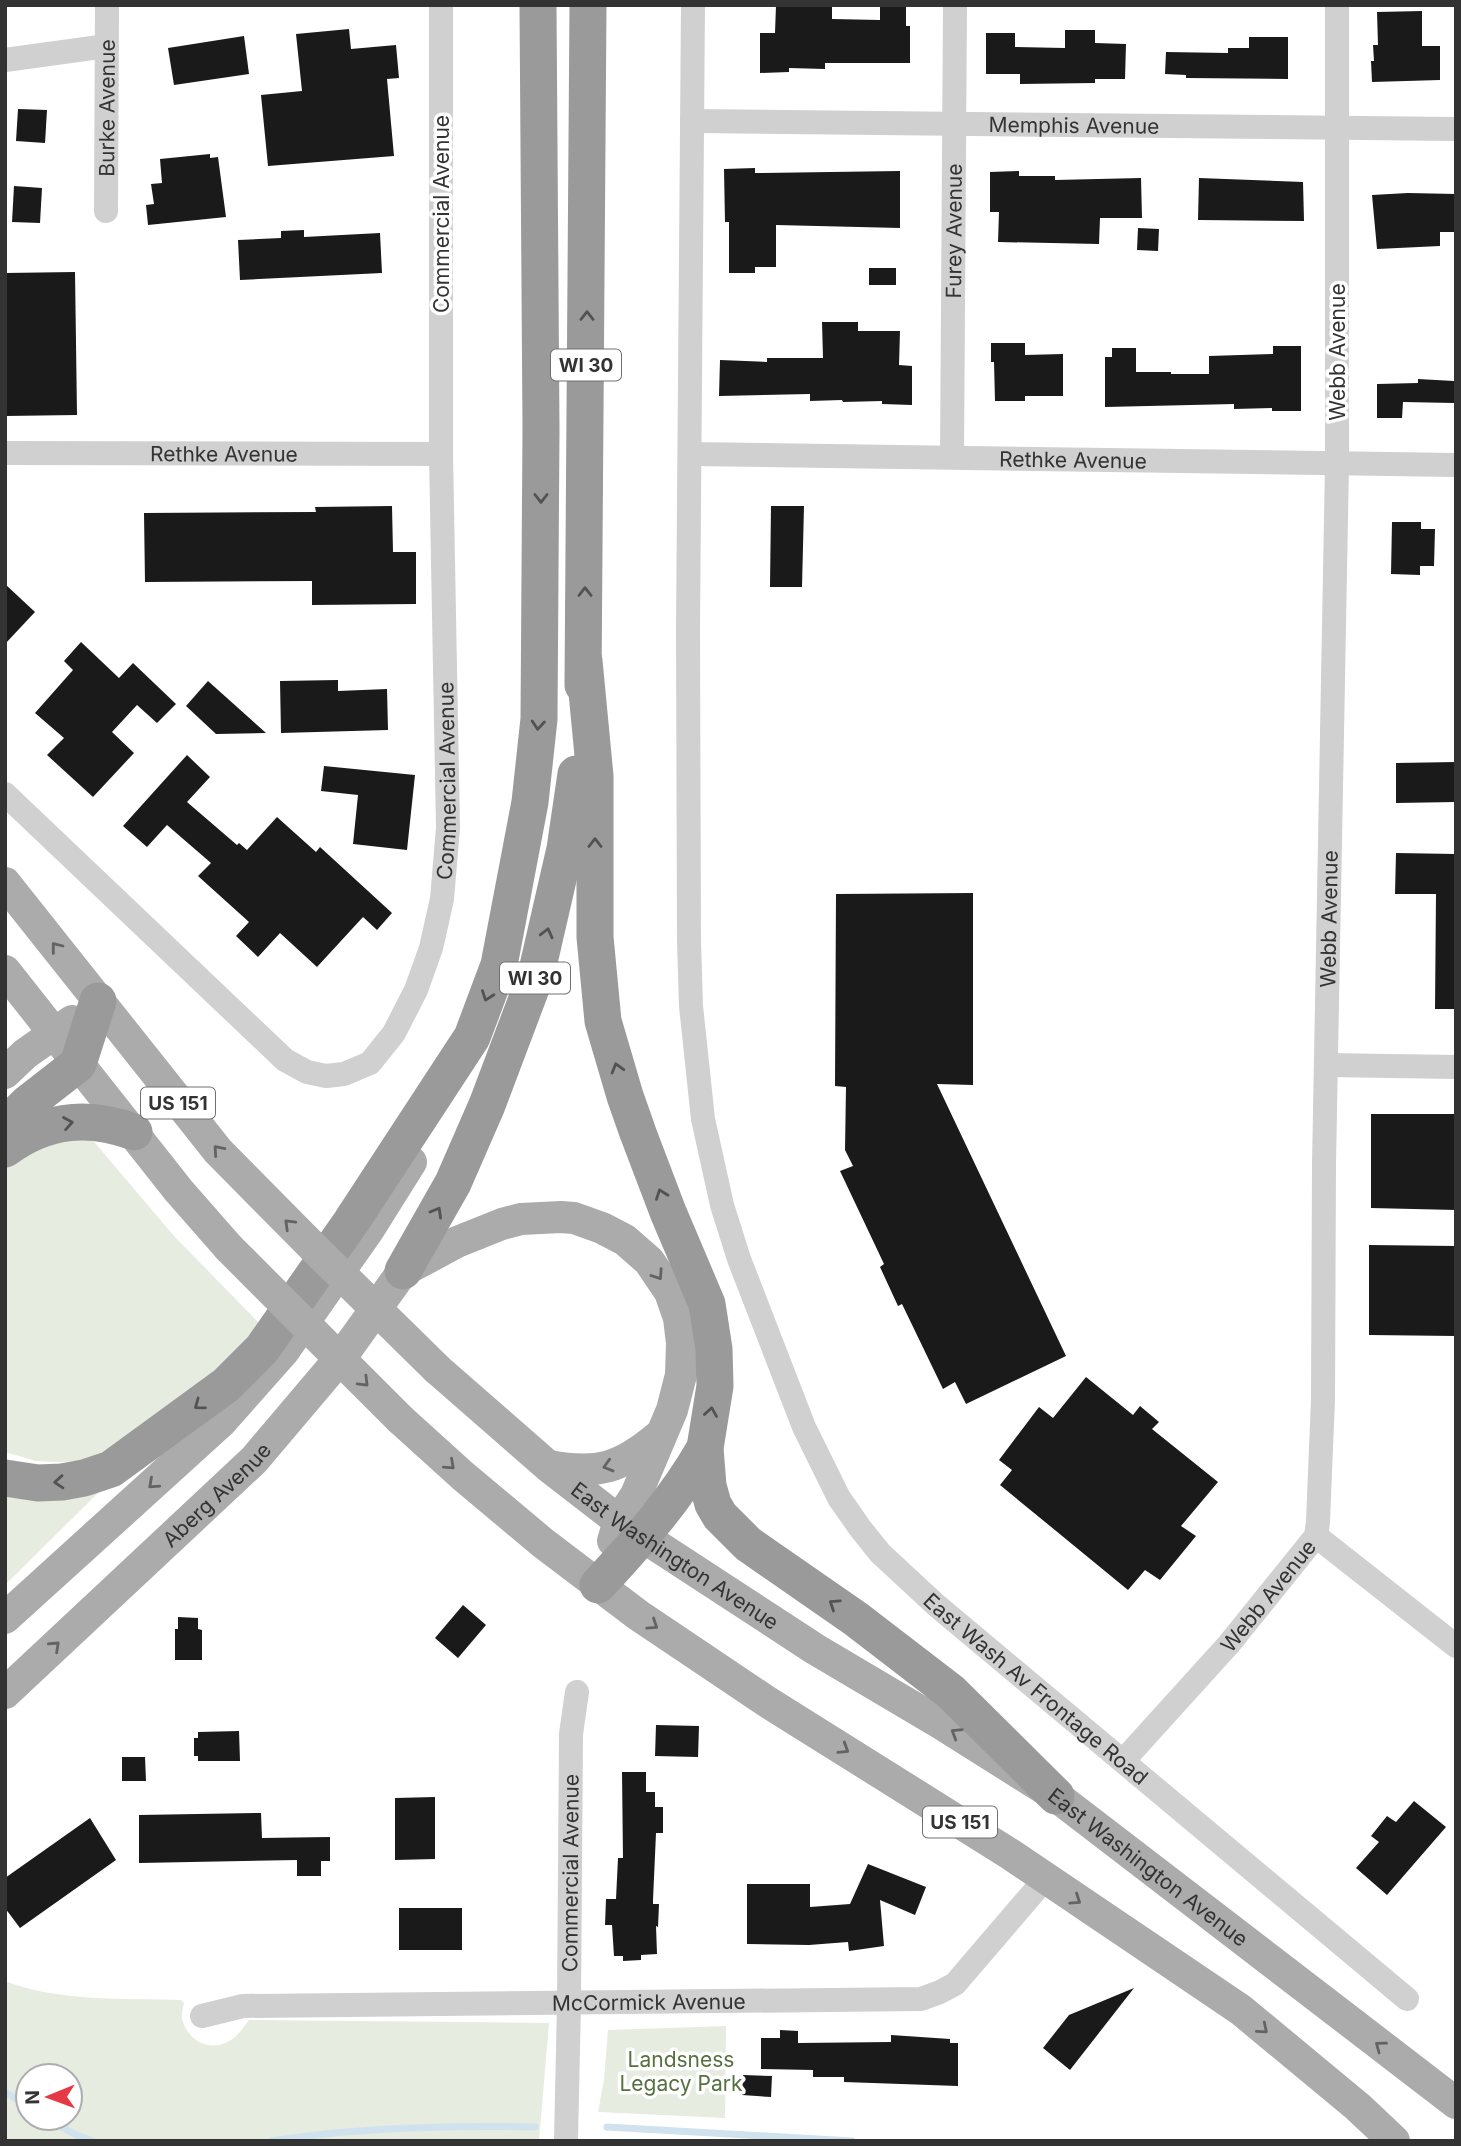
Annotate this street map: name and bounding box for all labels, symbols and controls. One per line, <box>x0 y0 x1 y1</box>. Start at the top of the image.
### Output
street label: Burke Avenue <box>94 39 119 177</box>
street label: Memphis Avenue <box>988 112 1160 138</box>
street label: Commercial Avenue <box>429 115 454 313</box>
street label: Furey Avenue <box>941 163 966 299</box>
street label: Webb Avenue <box>1325 283 1350 421</box>
one-way arrow <box>579 310 595 321</box>
road number: WI 30 <box>551 350 621 380</box>
street label: Rethke Avenue <box>150 441 298 466</box>
street label: Rethke Avenue <box>999 446 1147 473</box>
one-way arrow <box>533 493 549 503</box>
one-way arrow <box>577 587 593 597</box>
street label: Commercial Avenue <box>431 681 461 881</box>
one-way arrow <box>531 720 546 731</box>
one-way arrow <box>587 837 603 847</box>
street label: Webb Avenue <box>1315 850 1342 988</box>
one-way arrow <box>539 927 553 939</box>
one-way arrow <box>52 943 65 955</box>
road number: WI 30 <box>500 962 570 994</box>
one-way arrow <box>482 990 496 1002</box>
one-way arrow <box>610 1062 625 1074</box>
road number: US 151 <box>141 1088 215 1119</box>
one-way arrow <box>62 1117 74 1132</box>
one-way arrow <box>214 1145 226 1158</box>
one-way arrow <box>655 1189 669 1201</box>
one-way arrow <box>429 1207 442 1219</box>
one-way arrow <box>284 1219 297 1232</box>
one-way arrow <box>650 1267 662 1280</box>
one-way arrow <box>355 1374 368 1387</box>
one-way arrow <box>194 1396 207 1409</box>
one-way arrow <box>703 1406 718 1418</box>
street label: Aberg Avenue <box>157 1438 276 1552</box>
one-way arrow <box>442 1457 455 1469</box>
one-way arrow <box>602 1457 614 1472</box>
one-way arrow <box>53 1474 64 1489</box>
one-way arrow <box>148 1476 161 1489</box>
street label: East Washington Avenue <box>566 1476 784 1634</box>
street label: Webb Avenue <box>1215 1534 1321 1657</box>
street label: East Wash Av Frontage Road <box>919 1588 1153 1790</box>
one-way arrow <box>829 1600 842 1612</box>
one-way arrow <box>646 1617 659 1630</box>
one-way arrow <box>47 1642 60 1655</box>
one-way arrow <box>951 1729 964 1742</box>
one-way arrow <box>837 1741 850 1754</box>
street label: Commercial Avenue <box>557 1774 583 1972</box>
street label: East Washington Avenue <box>1043 1782 1253 1951</box>
road number: US 151 <box>923 1806 997 1838</box>
one-way arrow <box>1068 1892 1081 1904</box>
street label: McCormick Avenue <box>552 1988 746 2015</box>
one-way arrow <box>1256 2020 1268 2033</box>
one-way arrow <box>1375 2041 1387 2054</box>
park label: Landsness Legacy Park <box>619 2047 743 2096</box>
north arrow <box>14 2062 84 2132</box>
text: N <box>21 2090 44 2105</box>

